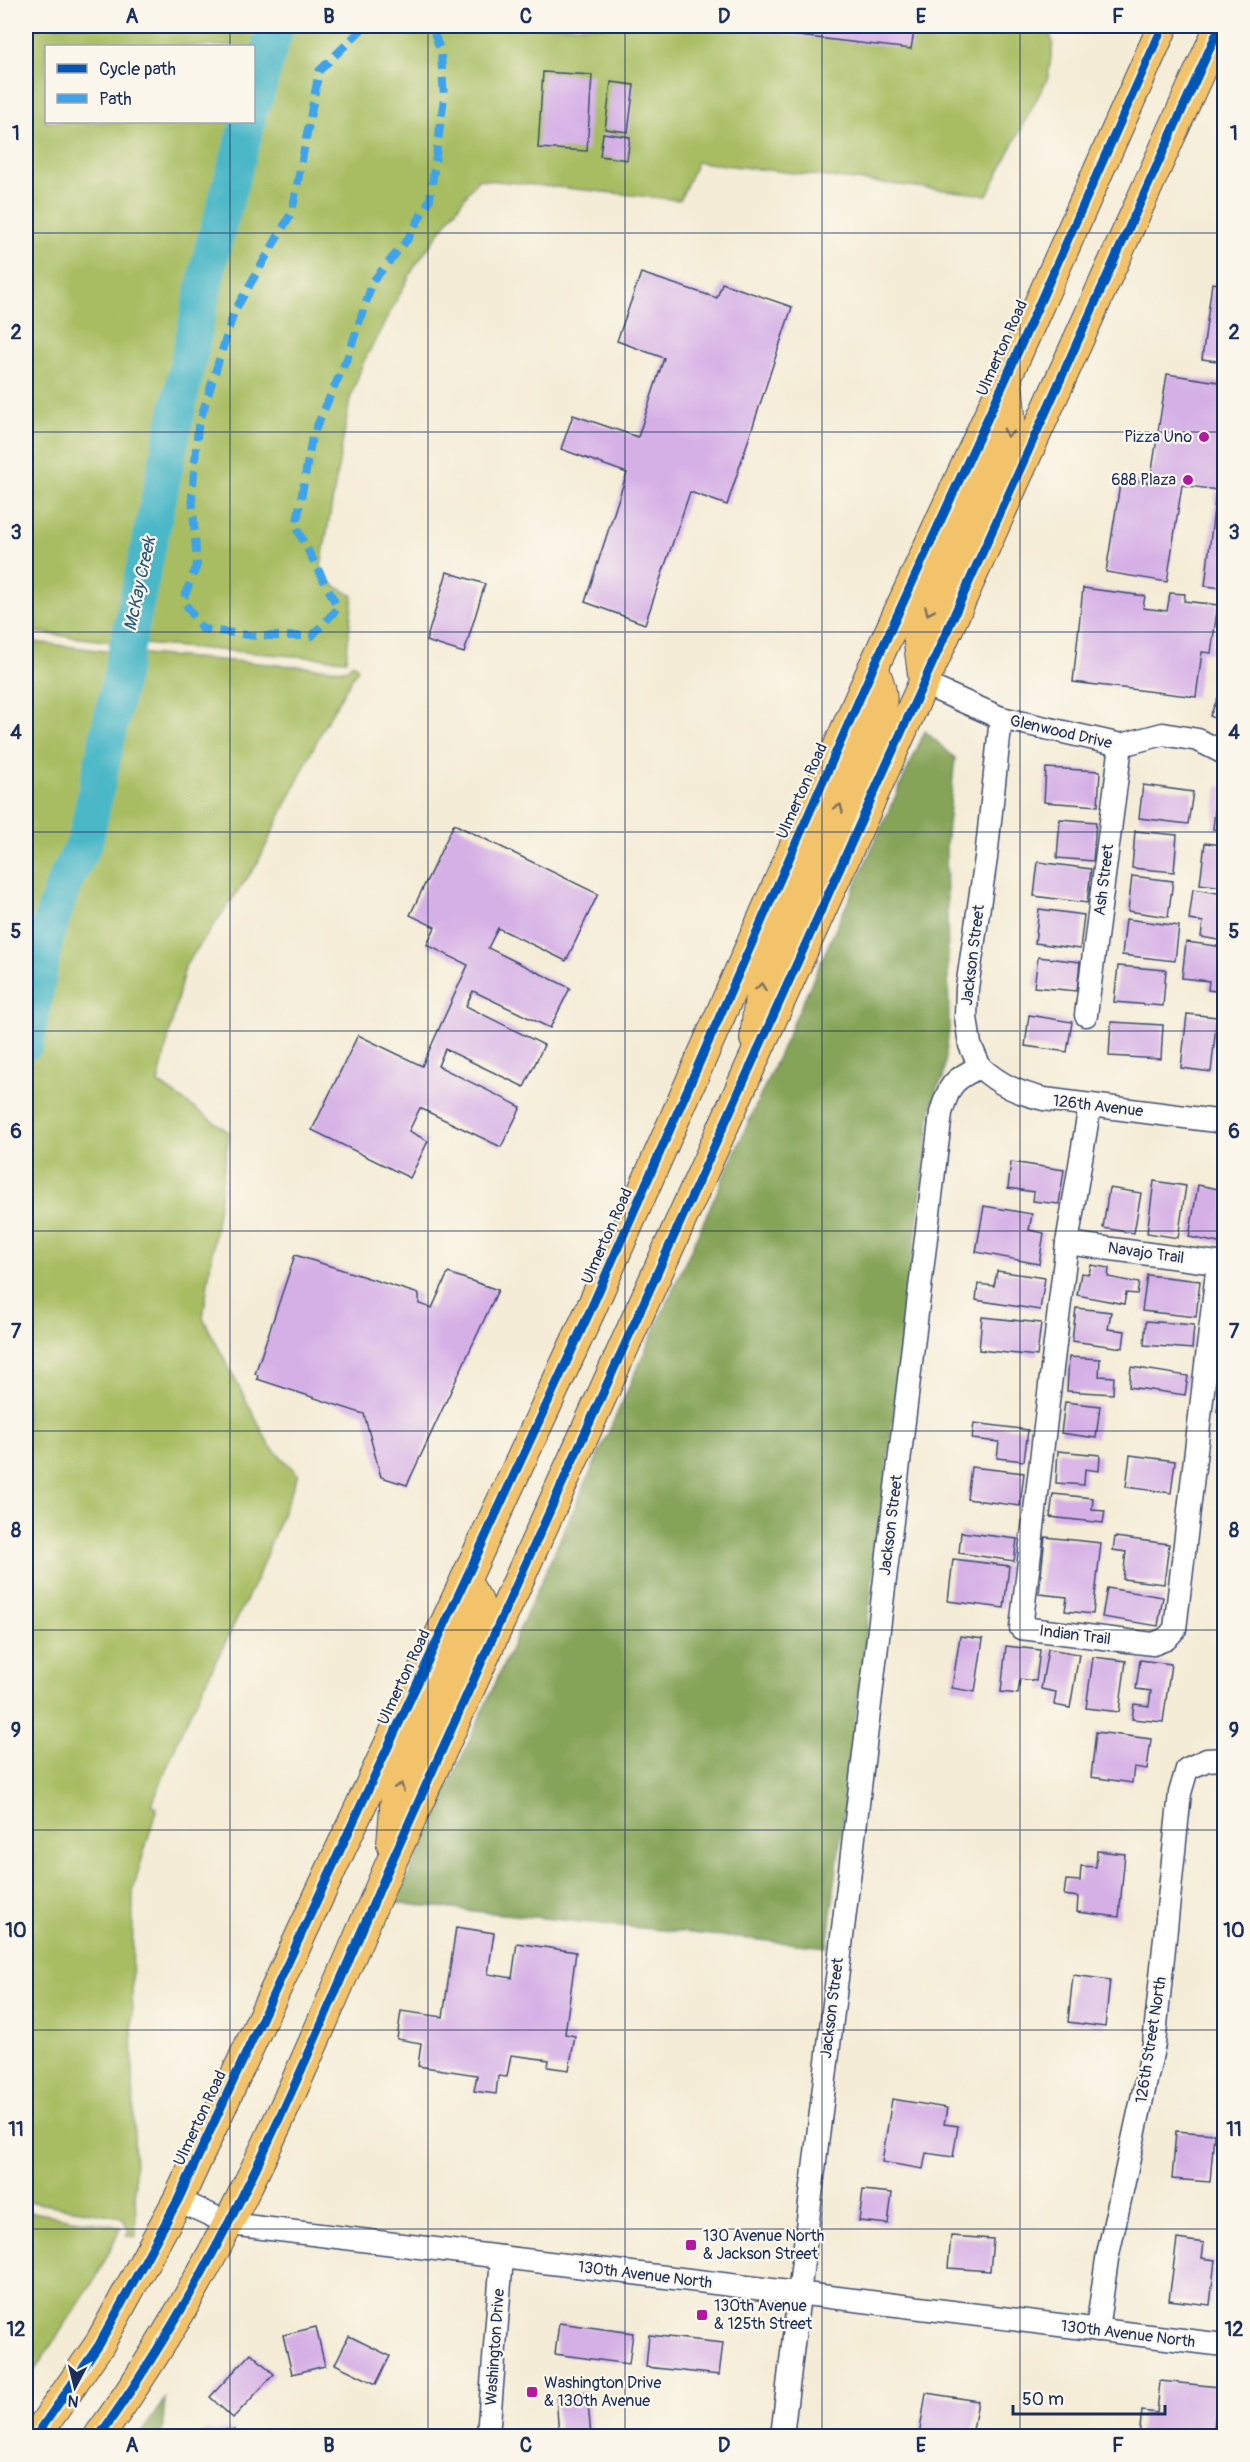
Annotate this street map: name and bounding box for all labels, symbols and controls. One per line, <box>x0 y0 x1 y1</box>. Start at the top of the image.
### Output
text: A <box>126 4 139 29</box>
text: B <box>323 4 335 29</box>
text: C <box>520 4 532 29</box>
text: D <box>718 4 731 29</box>
text: E <box>916 4 927 29</box>
text: F <box>1112 4 1124 29</box>
legend <box>45 45 255 123</box>
text: Cycle path <box>99 58 176 81</box>
text: Path <box>99 88 132 111</box>
text: 1 <box>12 121 20 146</box>
text: 1 <box>1230 121 1238 146</box>
street label: Ulmerton Road <box>972 297 1032 399</box>
text: 2 <box>10 320 22 345</box>
text: 2 <box>1228 320 1240 345</box>
one-way arrow <box>1003 427 1015 438</box>
place label: Pizza Uno <box>1124 427 1192 447</box>
marker: Pizza Uno <box>1197 430 1211 444</box>
place label: 688 Plaza <box>1111 470 1176 490</box>
marker: 688 Plaza <box>1181 473 1195 487</box>
text: 3 <box>10 520 22 545</box>
text: 3 <box>1228 520 1240 545</box>
water label: McKay Creek <box>119 534 161 633</box>
one-way arrow <box>925 605 937 616</box>
street label: Glenwood Drive <box>1008 711 1114 754</box>
text: 4 <box>10 720 22 745</box>
text: 4 <box>1228 720 1240 745</box>
street label: Ulmerton Road <box>772 740 832 842</box>
one-way arrow <box>831 804 843 815</box>
street label: Ash Street <box>1090 843 1118 917</box>
street label: Jackson Street <box>957 903 989 1007</box>
text: 5 <box>11 919 22 944</box>
text: 5 <box>1229 919 1240 944</box>
one-way arrow <box>754 982 767 991</box>
street label: 126th Avenue <box>1052 1091 1145 1121</box>
text: 6 <box>10 1119 22 1144</box>
text: 6 <box>1228 1119 1240 1144</box>
street label: Ulmerton Road <box>577 1185 637 1287</box>
street label: Navajo Trail <box>1107 1238 1185 1268</box>
text: 7 <box>11 1319 22 1344</box>
text: 7 <box>1229 1319 1240 1344</box>
street label: Jackson Street <box>875 1473 907 1577</box>
text: 8 <box>11 1518 21 1543</box>
text: 8 <box>1229 1518 1239 1543</box>
street label: Indian Trail <box>1038 1621 1112 1649</box>
street label: Ulmerton Road <box>373 1626 435 1728</box>
text: 9 <box>11 1718 21 1743</box>
text: 9 <box>1229 1718 1239 1743</box>
one-way arrow <box>392 1782 405 1793</box>
text: 10 <box>5 1918 27 1943</box>
text: 10 <box>1223 1918 1245 1943</box>
street label: Jackson Street <box>816 1956 848 2060</box>
street label: 126th Street North <box>1131 1975 1171 2105</box>
street label: Ulmerton Road <box>169 2067 231 2169</box>
text: 11 <box>8 2117 24 2142</box>
text: 11 <box>1226 2117 1242 2142</box>
place label: 130 Avenue North & Jackson Street <box>703 2226 824 2264</box>
marker: 130 Avenue North & Jackson Street <box>684 2238 698 2252</box>
street label: 130th Avenue North <box>577 2257 713 2293</box>
street label: Washington Drive <box>481 2288 509 2406</box>
place label: 130th Avenue & 125th Street <box>714 2296 813 2334</box>
marker: 130th Avenue & 125th Street <box>695 2308 709 2322</box>
street label: 130th Avenue North <box>1060 2316 1196 2352</box>
text: 12 <box>7 2317 26 2342</box>
text: 12 <box>1225 2317 1244 2342</box>
north arrow <box>45 2357 105 2417</box>
place label: Washington Drive & 130th Avenue <box>544 2373 661 2411</box>
scale bar <box>1013 2378 1164 2416</box>
marker: Washington Drive & 130th Avenue <box>525 2385 539 2399</box>
text: 50 m <box>1022 2388 1064 2411</box>
text: N <box>67 2390 80 2411</box>
text: A <box>126 2433 139 2458</box>
text: B <box>323 2433 335 2458</box>
text: C <box>520 2433 532 2458</box>
text: D <box>718 2433 731 2458</box>
text: E <box>916 2433 927 2458</box>
text: F <box>1112 2433 1124 2458</box>

